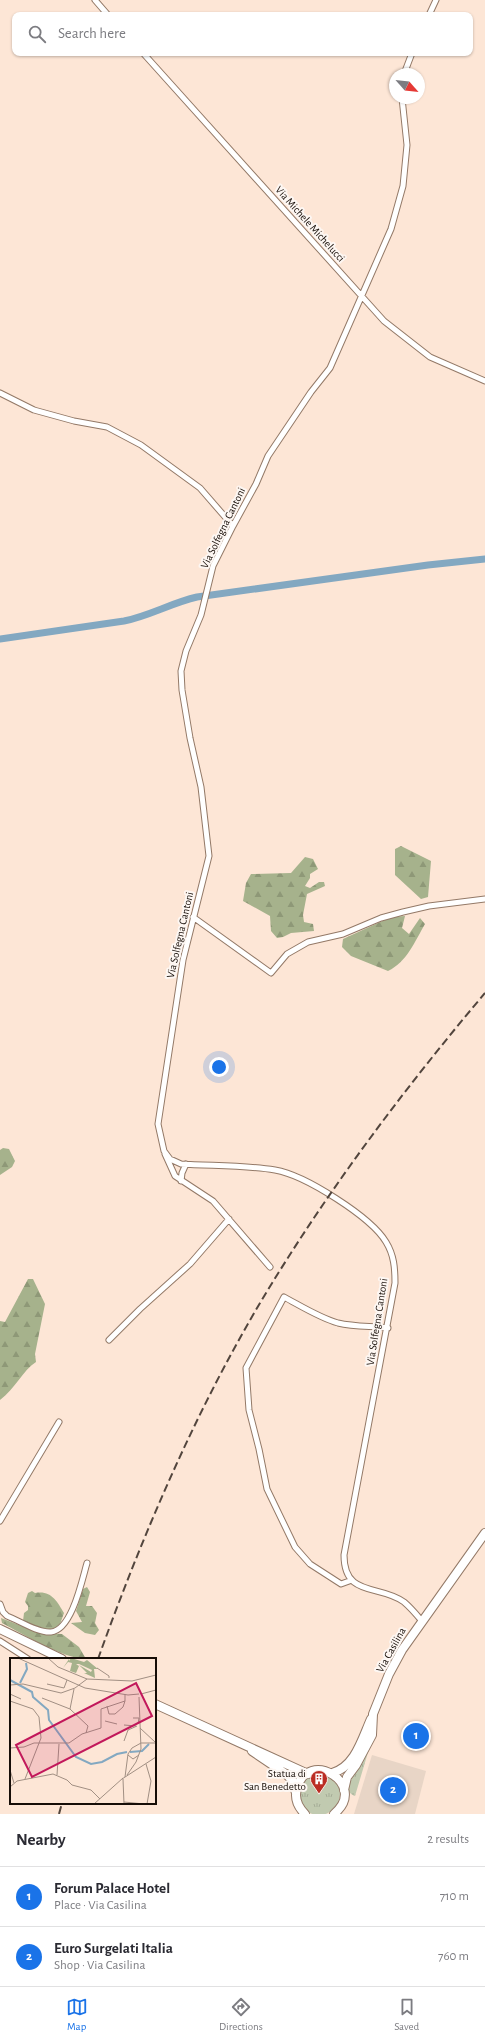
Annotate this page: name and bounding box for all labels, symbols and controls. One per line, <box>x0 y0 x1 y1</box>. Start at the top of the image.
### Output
search box <box>12 12 473 56</box>
icon: search <box>26 23 48 45</box>
text: Search here <box>58 26 126 41</box>
north arrow <box>389 68 425 104</box>
street label: Via Michele Michelucci <box>273 184 347 264</box>
street label: Via Solfegna Cantoni <box>199 486 247 570</box>
street label: Via Solfegna Cantoni <box>165 891 195 979</box>
your location <box>209 1057 229 1077</box>
street label: Via Solfegna Cantoni <box>365 1278 389 1366</box>
street label: Via Casilina <box>374 1626 408 1674</box>
inset map <box>10 1658 156 1804</box>
pin: 1 <box>403 1721 429 1751</box>
place label: Statua di San Benedetto <box>244 1768 306 1792</box>
building icon: Statua di San Benedetto <box>309 1769 329 1794</box>
pin: 2 <box>380 1775 406 1805</box>
text: Nearby <box>16 1831 66 1848</box>
text: 2 results <box>427 1833 469 1846</box>
text: Forum Palace Hotel <box>54 1881 170 1896</box>
text: 1 <box>27 1890 31 1903</box>
text: 710 m <box>440 1890 469 1903</box>
text: Place · Via Casilina <box>54 1899 147 1912</box>
text: Euro Surgelati Italia <box>54 1941 173 1956</box>
text: 2 <box>26 1950 32 1963</box>
text: 760 m <box>438 1950 469 1963</box>
text: Shop · Via Casilina <box>54 1959 145 1972</box>
tab: Map <box>66 1996 88 2033</box>
tab: Directions <box>219 1996 263 2033</box>
tab: Saved <box>394 1996 419 2033</box>

